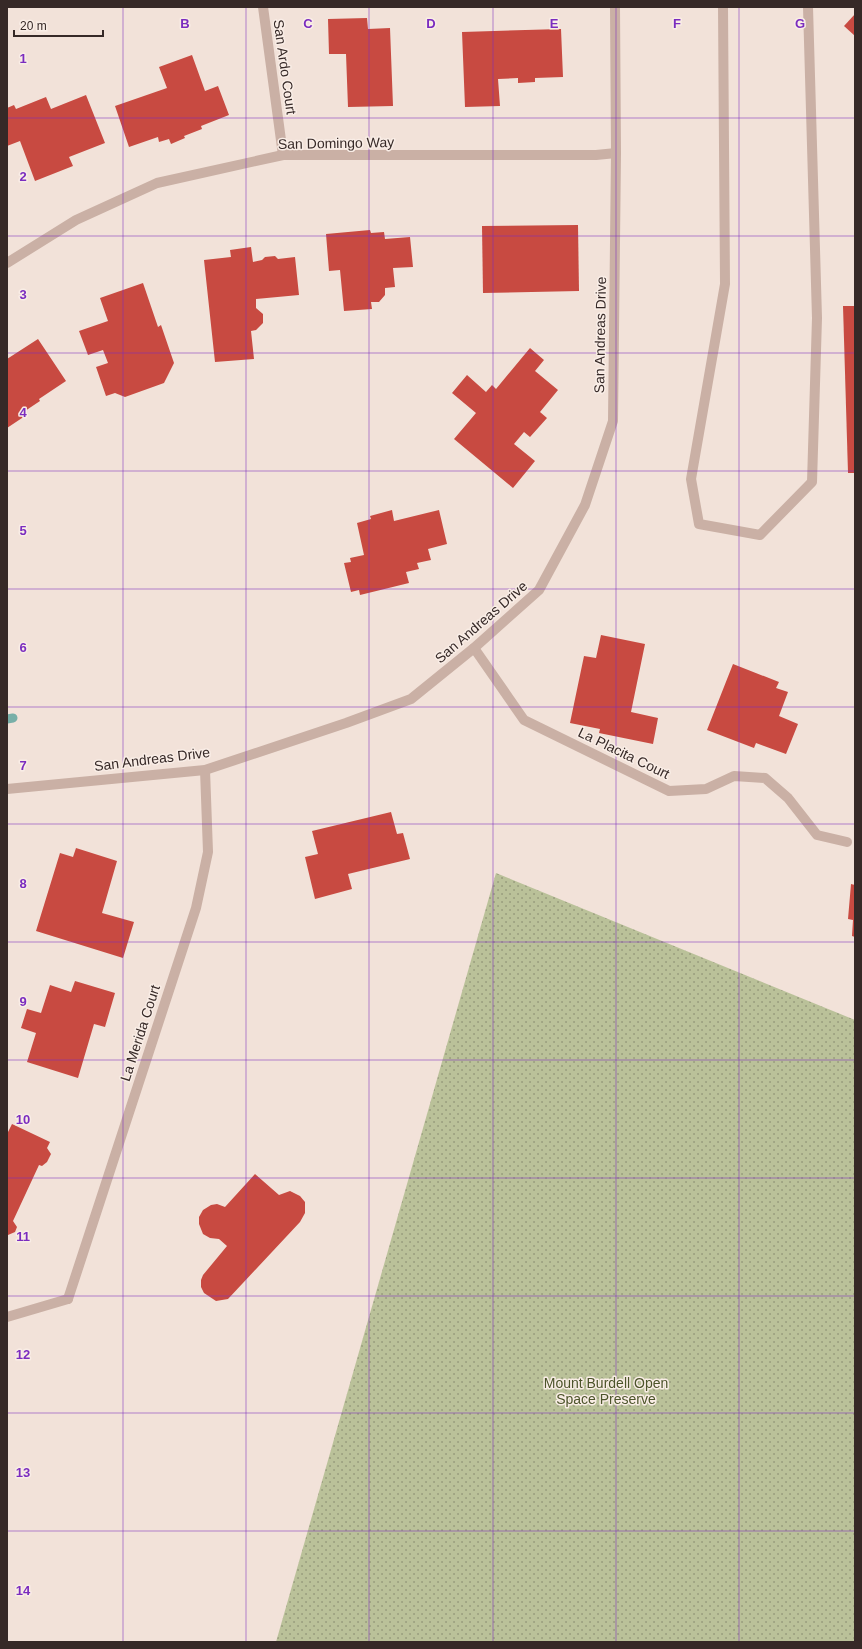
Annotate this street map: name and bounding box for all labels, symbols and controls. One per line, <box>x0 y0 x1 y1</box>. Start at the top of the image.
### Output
scale bar <box>14 12 103 38</box>
text: B <box>180 16 190 31</box>
text: C <box>303 16 313 31</box>
text: D <box>426 16 436 31</box>
text: E <box>550 16 559 31</box>
text: F <box>673 16 681 31</box>
text: G <box>795 16 805 31</box>
street label: San Ardo Court <box>270 18 300 116</box>
text: 20 m <box>20 19 47 33</box>
text: 1 <box>19 51 27 66</box>
street label: San Domingo Way <box>278 134 394 152</box>
text: 2 <box>19 169 27 184</box>
street label: San Andreas Drive <box>591 276 609 393</box>
text: 3 <box>19 287 27 302</box>
text: 4 <box>19 405 27 420</box>
text: 5 <box>19 523 27 538</box>
street label: San Andreas Drive <box>432 578 530 666</box>
text: 6 <box>19 640 27 655</box>
street label: La Placita Court <box>576 724 672 782</box>
street label: San Andreas Drive <box>93 744 211 774</box>
text: 7 <box>19 758 27 773</box>
text: 8 <box>19 876 27 891</box>
street label: La Merida Court <box>117 983 163 1083</box>
text: 9 <box>19 994 27 1009</box>
text: 10 <box>16 1112 30 1127</box>
text: 11 <box>16 1229 30 1244</box>
text: 12 <box>16 1347 30 1362</box>
park label: Mount Burdell Open Space Preserve <box>544 1375 668 1407</box>
text: 13 <box>16 1465 30 1480</box>
text: 14 <box>16 1583 31 1598</box>

